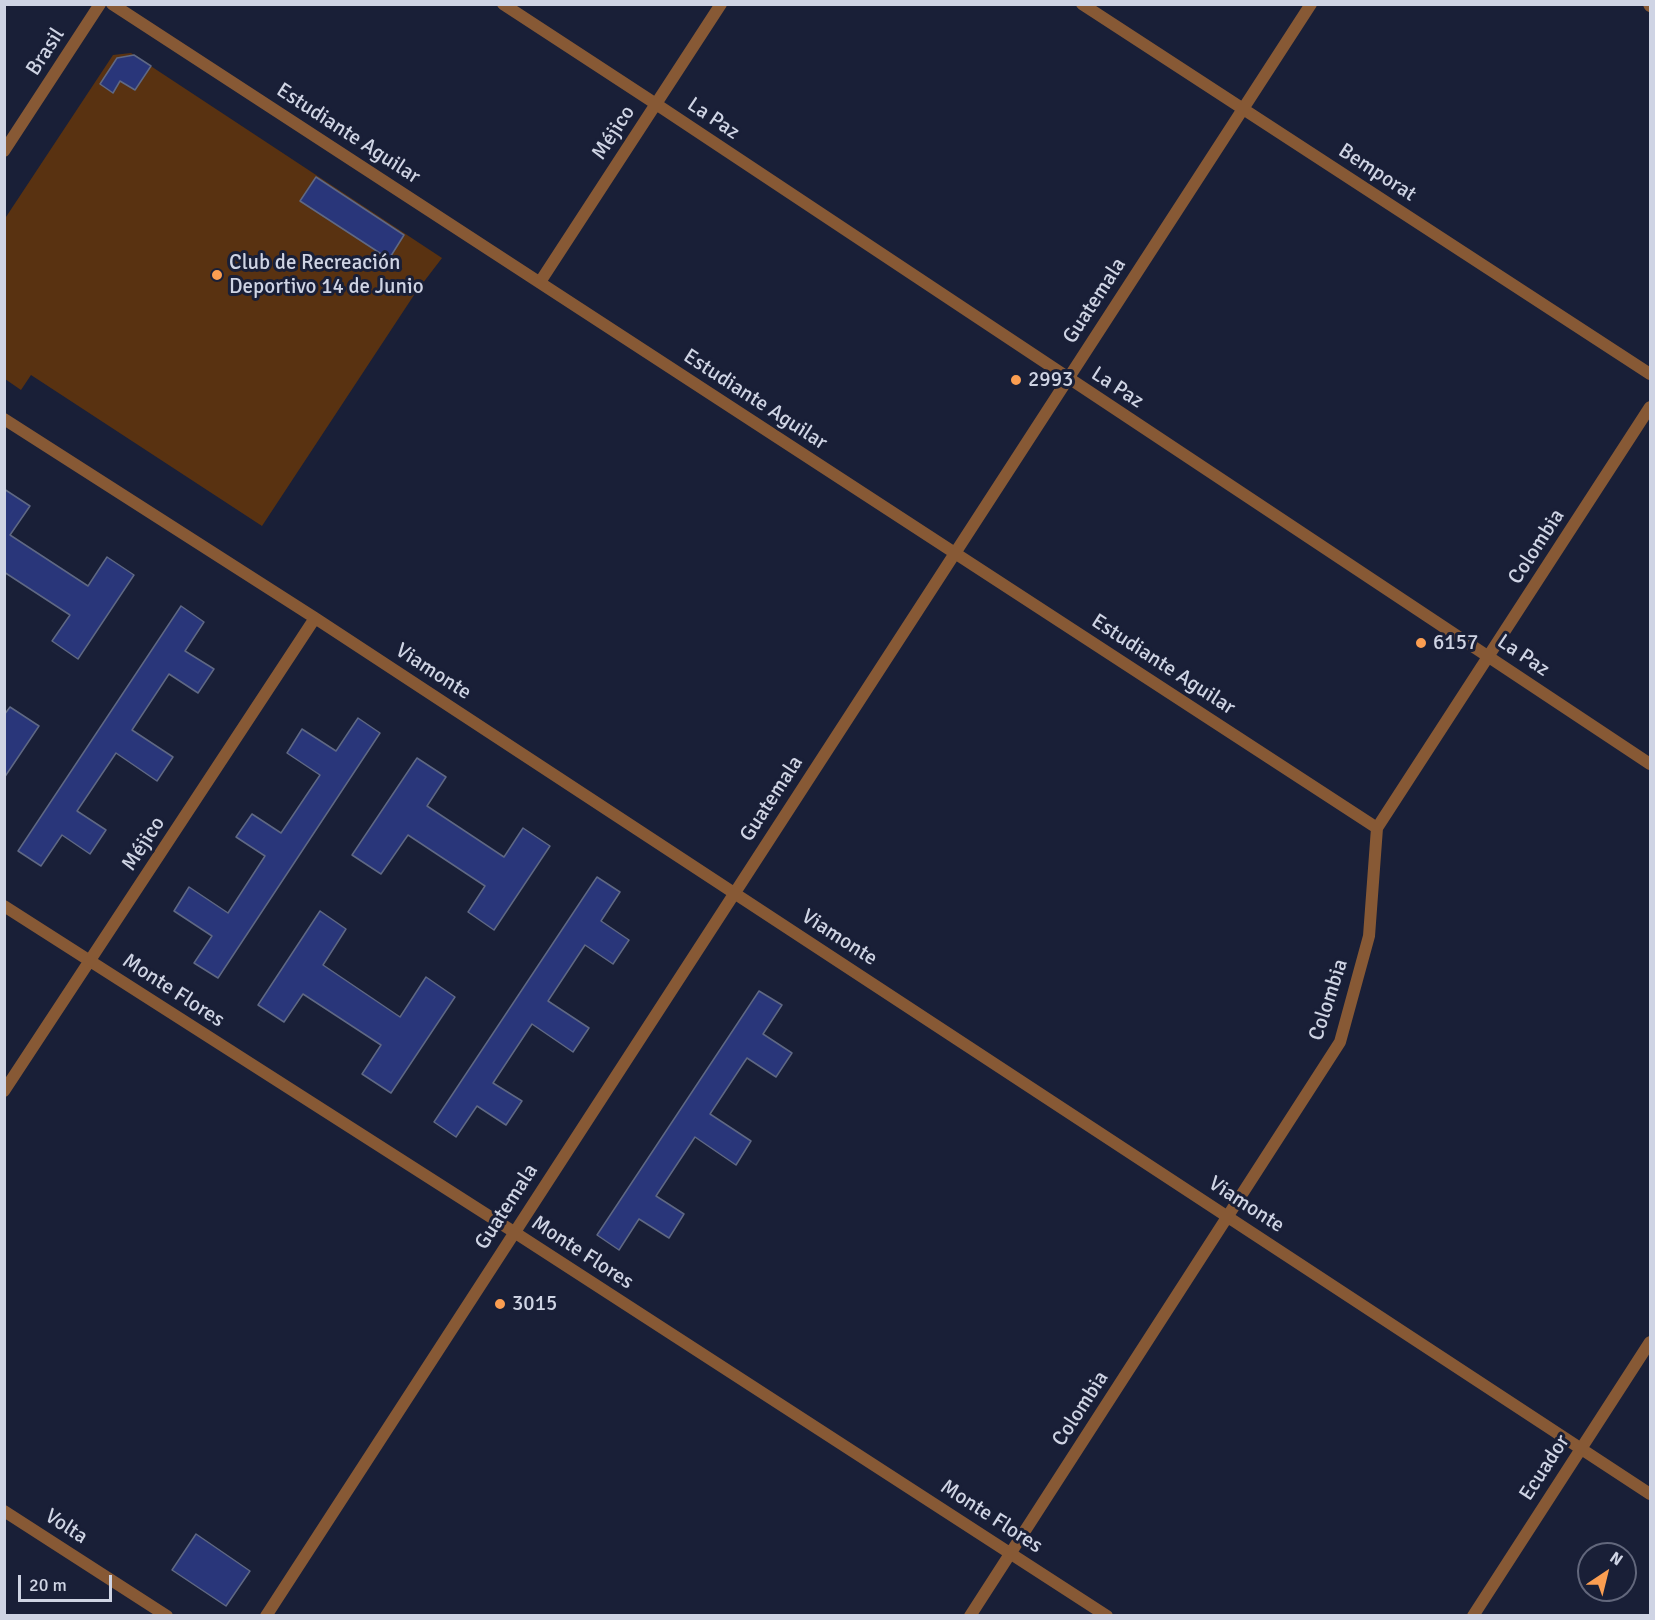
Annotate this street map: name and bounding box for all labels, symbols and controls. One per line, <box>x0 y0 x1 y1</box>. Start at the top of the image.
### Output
street label: Brasil <box>21 23 71 81</box>
street label: Estudiante Aguilar <box>271 78 425 190</box>
street label: La Paz <box>682 92 744 146</box>
street label: Méjico <box>587 101 641 165</box>
street label: Bemporat <box>1334 139 1420 207</box>
place label: Club de Recreación Deportivo 14 de Junio <box>229 250 424 300</box>
street label: Guatemala <box>1058 253 1132 349</box>
marker: Club de Recreación Deportivo 14 de Junio <box>210 268 224 282</box>
street label: Estudiante Aguilar <box>678 344 832 456</box>
street label: La Paz <box>1086 362 1148 414</box>
place label: 2993 <box>1028 367 1073 393</box>
marker: 2993 <box>1009 373 1023 387</box>
street label: Colombia <box>1503 505 1571 589</box>
street label: Estudiante Aguilar <box>1086 609 1240 721</box>
street label: La Paz <box>1492 629 1554 683</box>
place label: 6157 <box>1433 630 1478 656</box>
marker: 6157 <box>1414 636 1428 650</box>
street label: Viamonte <box>390 638 476 706</box>
street label: Guatemala <box>735 751 809 847</box>
street label: Méjico <box>117 812 171 876</box>
street label: Viamonte <box>796 904 882 972</box>
street label: Monte Flores <box>117 949 229 1033</box>
street label: Colombia <box>1304 956 1354 1044</box>
street label: Guatemala <box>470 1159 544 1255</box>
street label: Viamonte <box>1203 1171 1289 1239</box>
street label: Monte Flores <box>526 1211 638 1295</box>
place label: 3015 <box>512 1291 557 1317</box>
marker: 3015 <box>493 1297 507 1311</box>
street label: Colombia <box>1047 1367 1115 1451</box>
street label: Ecuador <box>1514 1430 1576 1506</box>
street label: Monte Flores <box>935 1475 1047 1559</box>
street label: Volta <box>40 1504 92 1550</box>
north arrow <box>1577 1542 1637 1602</box>
text: N <box>1606 1548 1626 1570</box>
scale bar <box>21 1563 116 1601</box>
text: 20 m <box>29 1574 67 1596</box>

